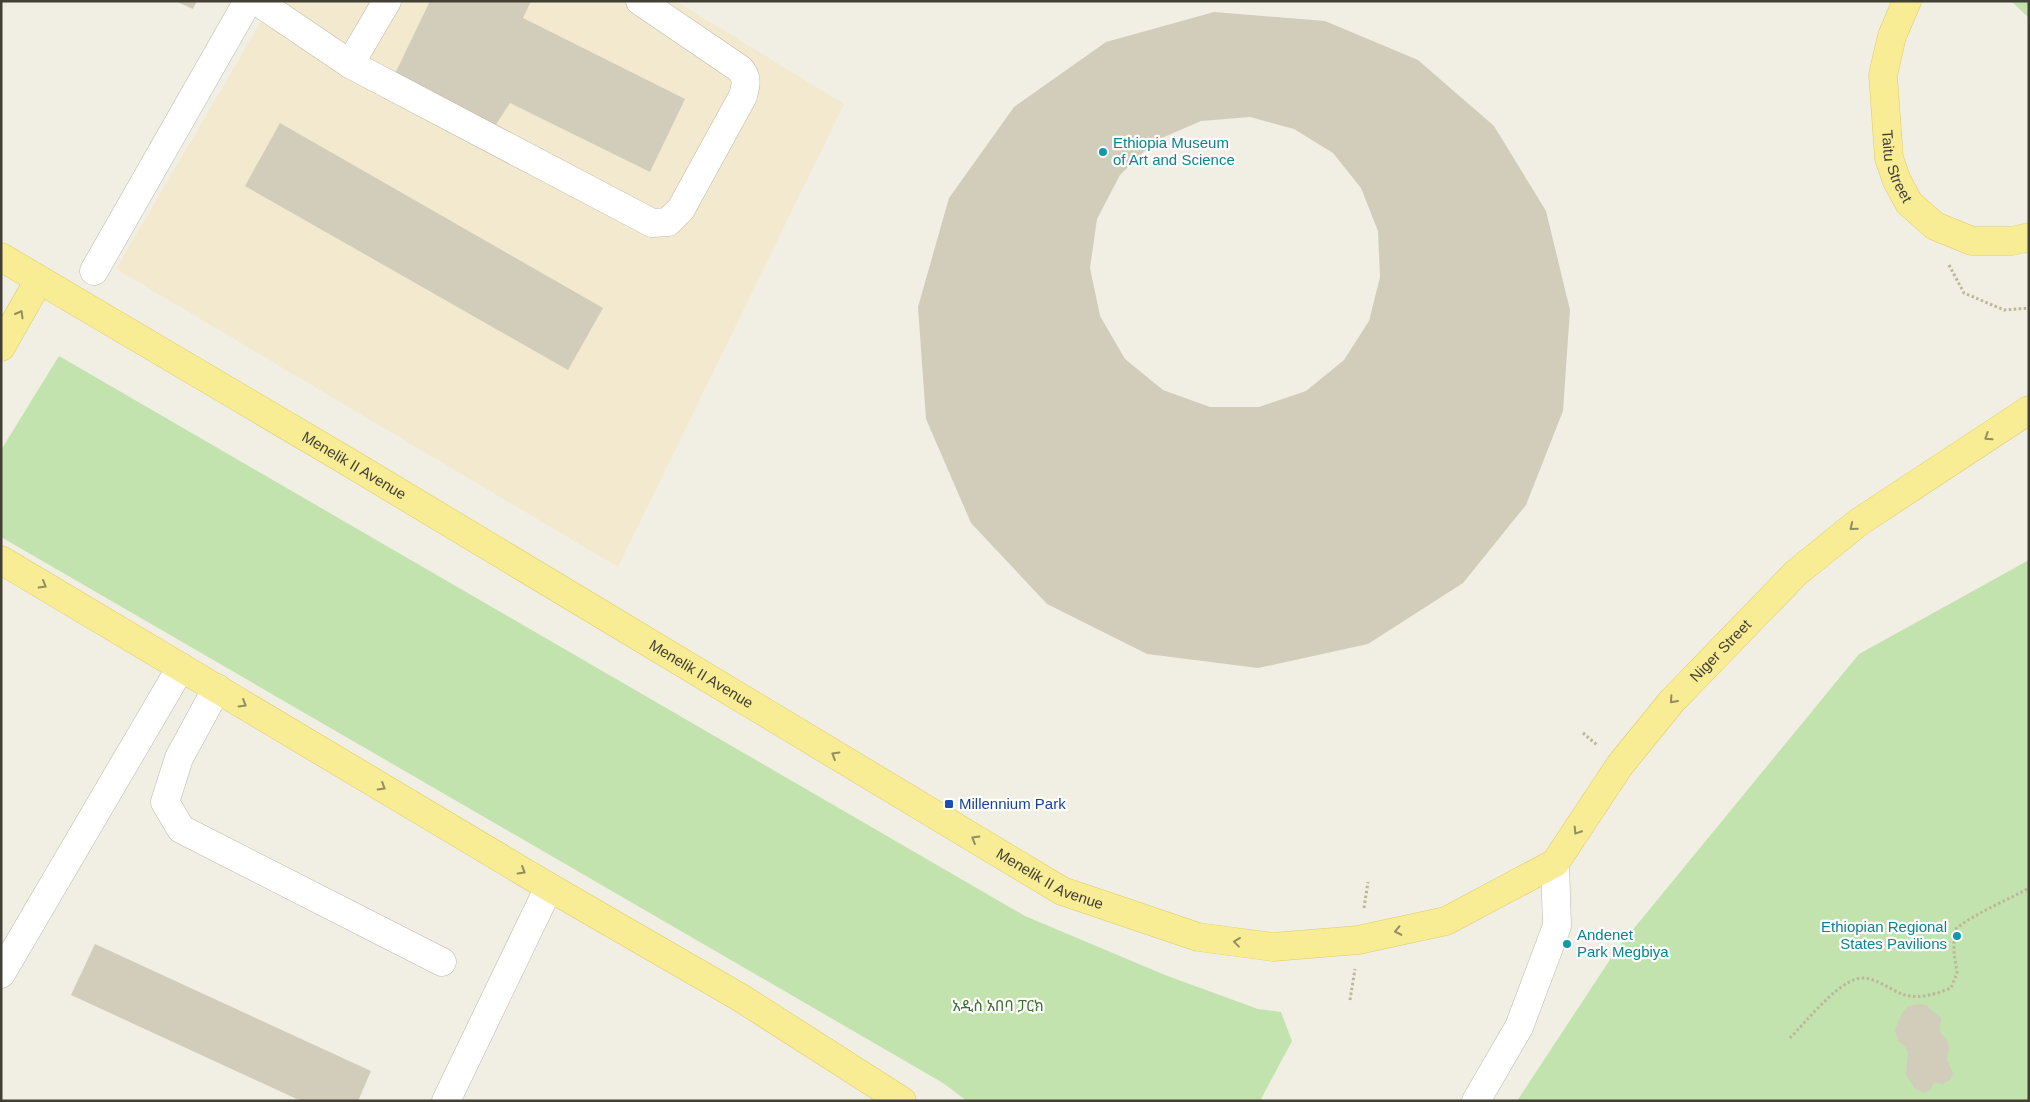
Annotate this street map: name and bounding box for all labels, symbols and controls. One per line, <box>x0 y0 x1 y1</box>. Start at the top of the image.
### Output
street label: Taitu Street <box>1879 129 1916 206</box>
place label: Ethiopia Museum of Art and Science <box>1113 134 1235 168</box>
marker: Ethiopia Museum of Art and Science <box>1097 146 1109 158</box>
one-way arrow <box>14 310 24 319</box>
street label: Menelik II Avenue <box>299 428 409 503</box>
one-way arrow <box>1984 430 1993 440</box>
one-way arrow <box>1849 521 1858 530</box>
one-way arrow <box>38 578 47 588</box>
street label: Niger Street <box>1686 615 1755 685</box>
street label: Menelik II Avenue <box>646 636 756 711</box>
one-way arrow <box>1670 695 1679 704</box>
one-way arrow <box>238 697 247 707</box>
one-way arrow <box>832 751 841 761</box>
one-way arrow <box>377 781 386 791</box>
place label: Millennium Park <box>959 795 1066 812</box>
marker: Millennium Park <box>943 798 955 810</box>
one-way arrow <box>1573 825 1583 834</box>
one-way arrow <box>971 835 980 845</box>
street label: Menelik II Avenue <box>994 845 1106 912</box>
one-way arrow <box>516 864 525 874</box>
place label: Ethiopian Regional States Pavilions <box>1821 918 1947 952</box>
one-way arrow <box>1394 926 1403 936</box>
place label: Andenet Park Megbiya <box>1577 926 1669 960</box>
marker: Ethiopian Regional States Pavilions <box>1951 930 1963 942</box>
one-way arrow <box>1233 937 1241 948</box>
marker: Andenet Park Megbiya <box>1561 938 1573 950</box>
park label: አዲስ አበባ ፓርክ <box>952 997 1044 1014</box>

